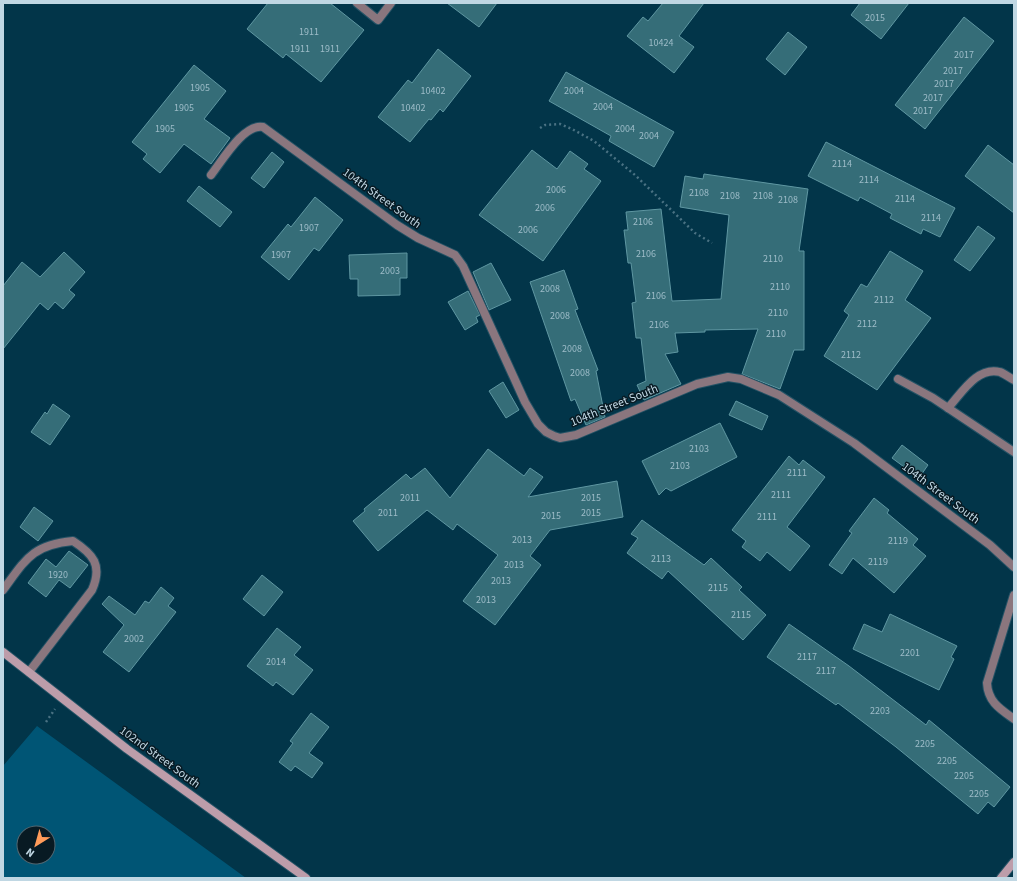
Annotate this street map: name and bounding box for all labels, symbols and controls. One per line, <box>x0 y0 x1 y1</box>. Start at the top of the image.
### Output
house number: 2015 <box>865 11 885 25</box>
house number: 1911 <box>299 25 319 39</box>
house number: 10424 <box>649 36 673 50</box>
house number: 1911 <box>290 42 310 56</box>
house number: 1911 <box>320 42 340 56</box>
house number: 2017 <box>954 48 974 62</box>
house number: 2017 <box>943 64 963 78</box>
house number: 2017 <box>934 77 954 91</box>
house number: 1905 <box>190 81 210 95</box>
house number: 10402 <box>421 84 445 98</box>
house number: 2004 <box>564 84 584 98</box>
house number: 2017 <box>923 91 943 105</box>
house number: 2004 <box>593 100 613 114</box>
house number: 1905 <box>174 101 194 115</box>
house number: 10402 <box>401 101 425 115</box>
house number: 2017 <box>913 104 933 118</box>
house number: 1905 <box>155 122 175 136</box>
house number: 2004 <box>615 122 635 136</box>
house number: 2004 <box>639 129 659 143</box>
house number: 2114 <box>832 157 852 171</box>
street label: 104th Street South <box>339 164 424 233</box>
house number: 2114 <box>859 173 879 187</box>
house number: 2006 <box>546 183 566 197</box>
house number: 2108 <box>689 186 709 200</box>
house number: 2108 <box>720 189 740 203</box>
house number: 2108 <box>753 189 773 203</box>
house number: 2114 <box>895 192 915 206</box>
house number: 2108 <box>778 193 798 207</box>
house number: 2006 <box>535 201 555 215</box>
house number: 2114 <box>921 211 941 225</box>
house number: 2106 <box>633 215 653 229</box>
house number: 1907 <box>299 221 319 235</box>
house number: 2006 <box>518 223 538 237</box>
house number: 2106 <box>636 247 656 261</box>
house number: 1907 <box>271 248 291 262</box>
house number: 2110 <box>763 252 783 266</box>
house number: 2003 <box>380 264 400 278</box>
house number: 2110 <box>770 280 790 294</box>
house number: 2008 <box>540 282 560 296</box>
house number: 2106 <box>646 289 666 303</box>
house number: 2112 <box>874 293 894 307</box>
house number: 2110 <box>768 306 788 320</box>
house number: 2008 <box>550 309 570 323</box>
house number: 2112 <box>857 317 877 331</box>
house number: 2106 <box>649 318 669 332</box>
house number: 2110 <box>766 327 786 341</box>
house number: 2008 <box>562 342 582 356</box>
house number: 2112 <box>841 348 861 362</box>
house number: 2008 <box>570 366 590 380</box>
street label: 104th Street South <box>568 380 661 431</box>
house number: 2103 <box>689 442 709 456</box>
house number: 2103 <box>670 459 690 473</box>
street label: 104th Street South <box>898 459 983 528</box>
house number: 2111 <box>787 466 807 480</box>
house number: 2111 <box>771 488 791 502</box>
house number: 2011 <box>400 491 420 505</box>
house number: 2015 <box>581 491 601 505</box>
house number: 2011 <box>378 506 398 520</box>
house number: 2015 <box>581 506 601 520</box>
house number: 2015 <box>541 509 561 523</box>
house number: 2111 <box>757 510 777 524</box>
house number: 2013 <box>512 533 532 547</box>
house number: 2119 <box>888 534 908 548</box>
house number: 2113 <box>651 552 671 566</box>
house number: 2119 <box>868 555 888 569</box>
house number: 2013 <box>504 558 524 572</box>
house number: 1920 <box>48 568 68 582</box>
house number: 2013 <box>491 574 511 588</box>
house number: 2115 <box>708 581 728 595</box>
house number: 2013 <box>476 593 496 607</box>
house number: 2115 <box>731 608 751 622</box>
house number: 2002 <box>124 632 144 646</box>
house number: 2201 <box>900 646 920 660</box>
house number: 2117 <box>797 650 817 664</box>
house number: 2014 <box>266 655 286 669</box>
house number: 2117 <box>816 664 836 678</box>
house number: 2203 <box>870 704 890 718</box>
street label: 102nd Street South <box>116 722 204 792</box>
house number: 2205 <box>915 737 935 751</box>
house number: 2205 <box>937 754 957 768</box>
house number: 2205 <box>954 769 974 783</box>
house number: 2205 <box>969 787 989 801</box>
north arrow <box>16 825 56 865</box>
text: N <box>23 844 38 861</box>

